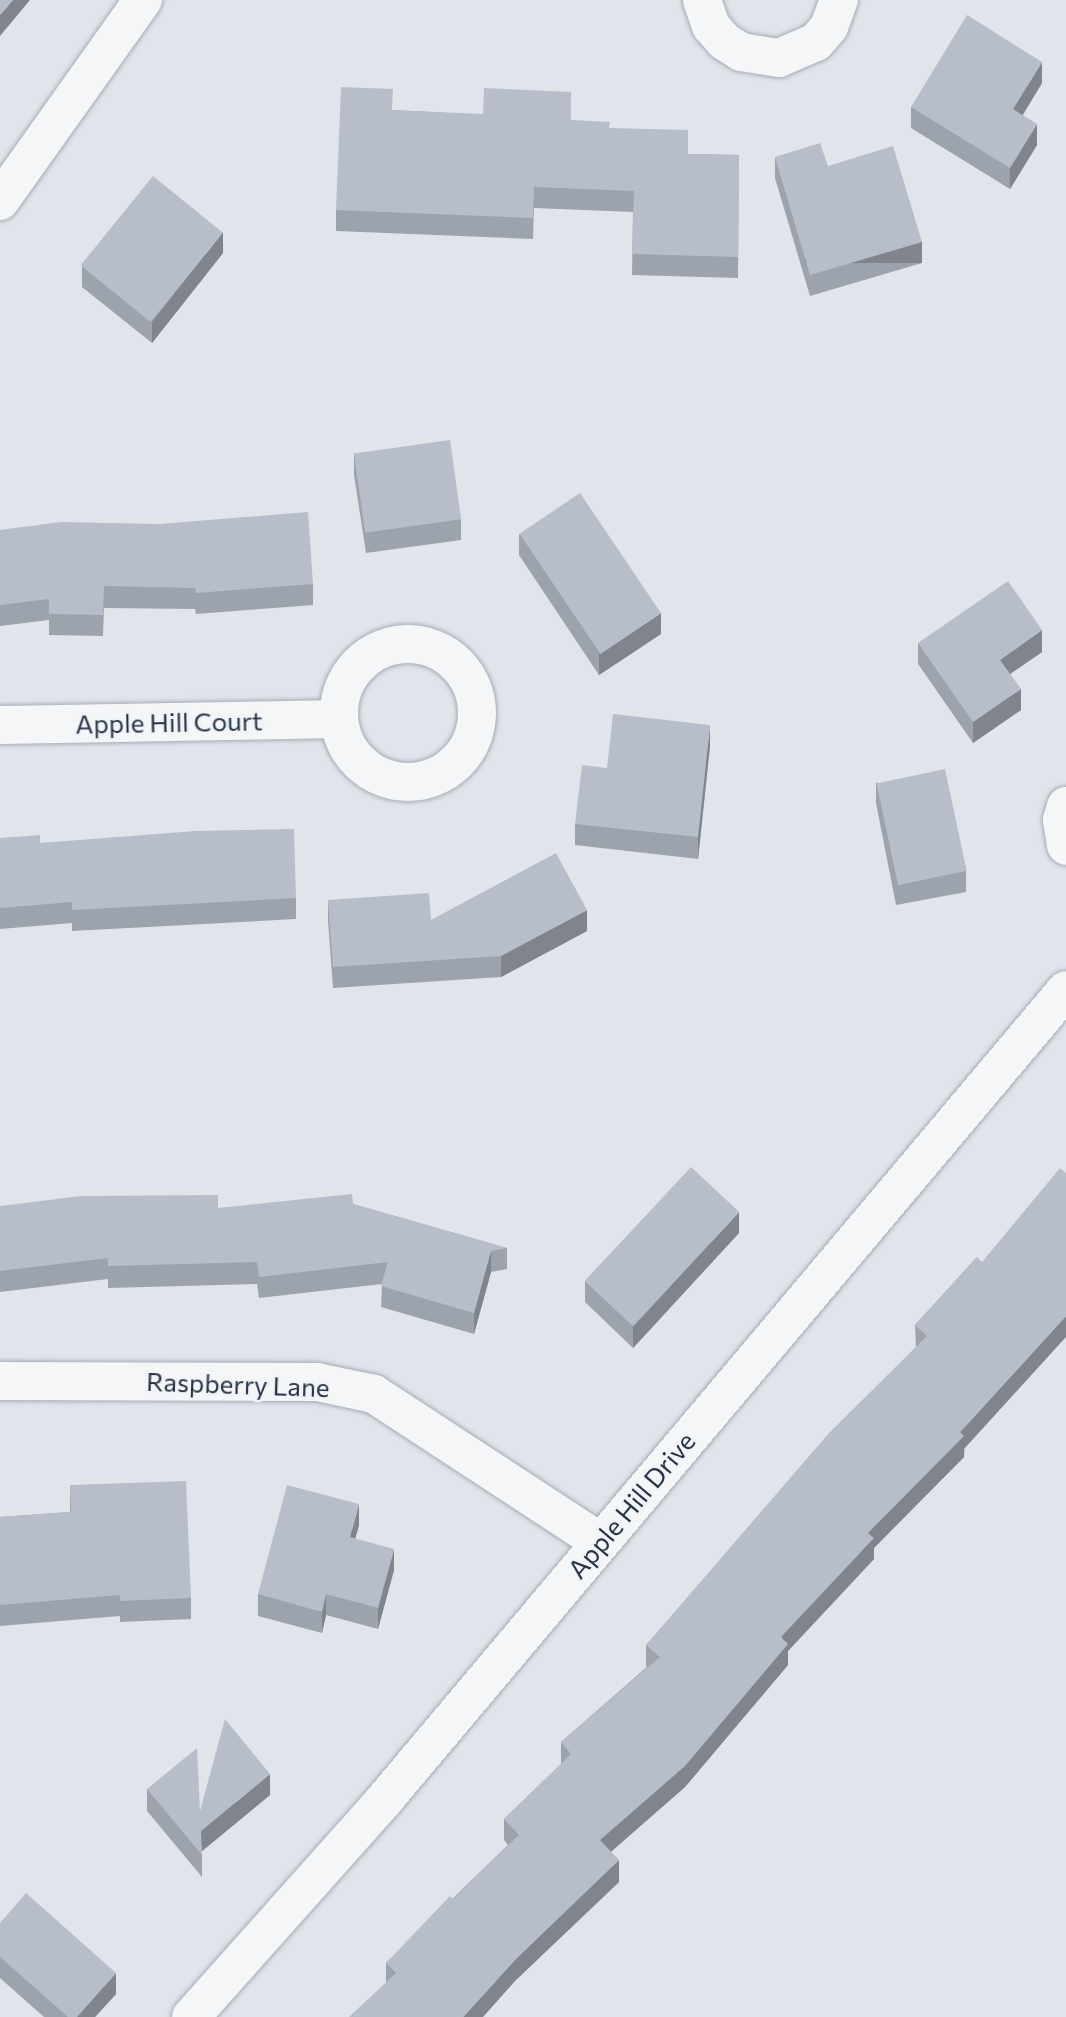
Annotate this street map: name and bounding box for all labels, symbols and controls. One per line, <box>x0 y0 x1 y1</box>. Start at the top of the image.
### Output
street label: Apple Hill Court <box>75 705 263 739</box>
street label: Raspberry Lane <box>146 1365 330 1403</box>
street label: Apple Hill Drive <box>561 1426 701 1584</box>

